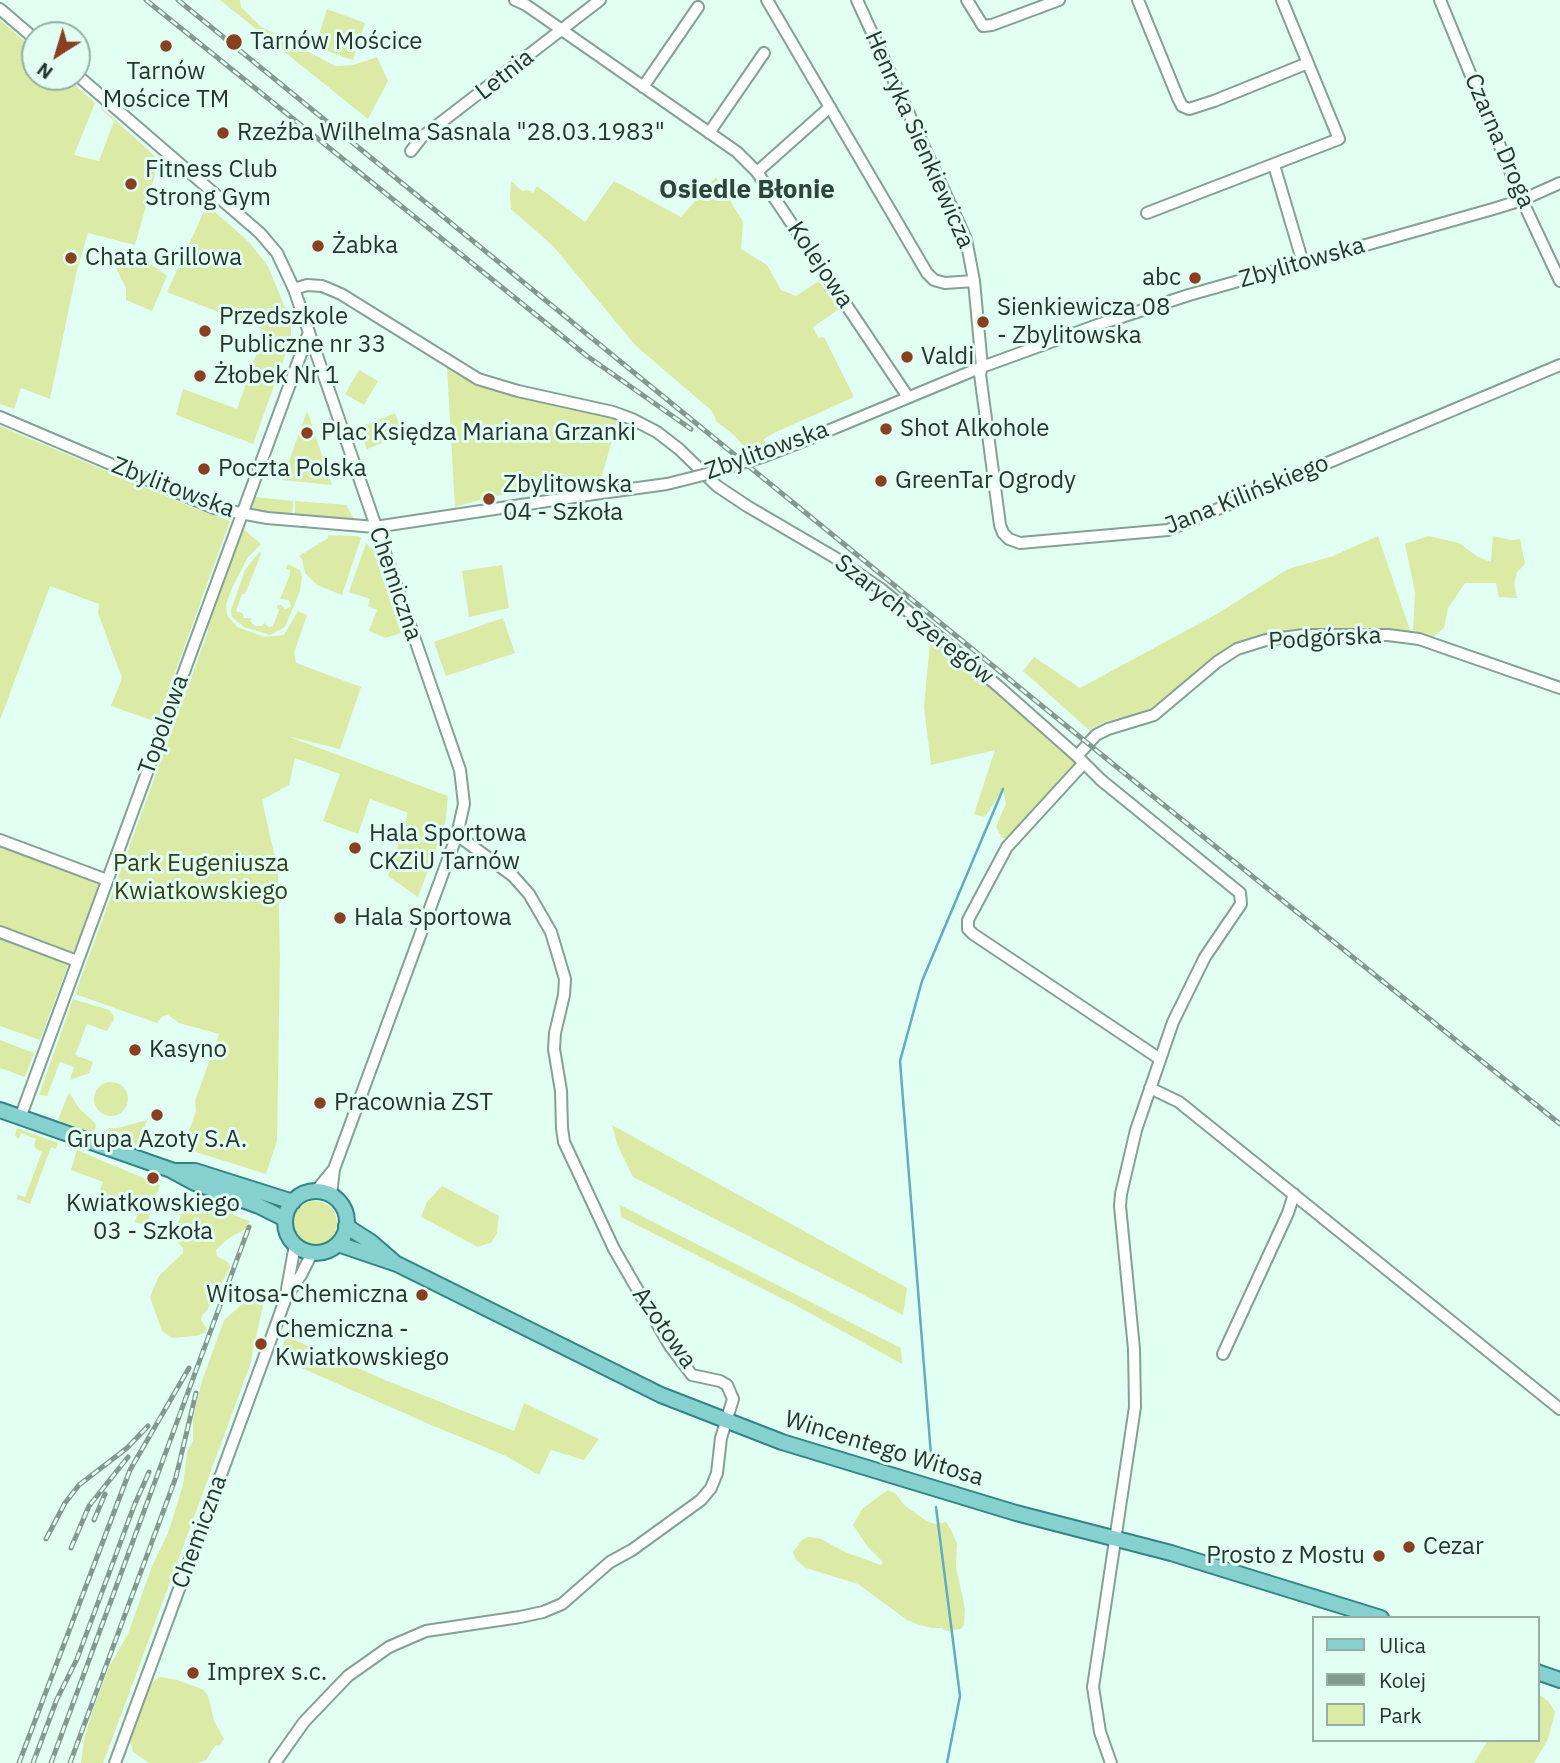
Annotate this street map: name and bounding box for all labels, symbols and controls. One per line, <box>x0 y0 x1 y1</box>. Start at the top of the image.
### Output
north arrow <box>21 21 91 91</box>
street label: Henryka Sienkiewicza <box>858 27 980 253</box>
place label: Tarnów Mościce <box>250 28 423 56</box>
marker: Tarnów Mościce <box>224 32 244 52</box>
marker: Tarnów Mościce TM <box>158 38 174 54</box>
street label: Letnia <box>470 43 540 107</box>
text: N <box>32 57 57 85</box>
place label: Tarnów Mościce TM <box>103 58 229 114</box>
street label: Czarna Droga <box>1458 69 1540 213</box>
place label: Rzeźba Wilhelma Sasnala "28.03.1983" <box>237 119 665 147</box>
marker: Rzeźba Wilhelma Sasnala "28.03.1983" <box>215 125 231 141</box>
place label: Fitness Club Strong Gym <box>145 156 278 212</box>
district label: Osiedle Błonie <box>659 174 835 206</box>
marker: Fitness Club Strong Gym <box>123 176 139 192</box>
street label: Kolejowa <box>781 216 859 314</box>
street label: Zbylitowska <box>1236 231 1368 295</box>
place label: Żabka <box>332 232 398 260</box>
marker: Żabka <box>310 238 326 254</box>
place label: Chata Grillowa <box>85 244 242 272</box>
marker: Chata Grillowa <box>63 250 79 266</box>
place label: abc <box>1142 264 1181 292</box>
marker: abc <box>1187 270 1203 286</box>
place label: Sienkiewicza 08 - Zbylitowska <box>997 294 1170 350</box>
place label: Przedszkole Publiczne nr 33 <box>219 303 386 359</box>
marker: Sienkiewicza 08 - Zbylitowska <box>975 314 991 330</box>
marker: Przedszkole Publiczne nr 33 <box>197 323 213 339</box>
place label: Valdi <box>921 343 974 371</box>
marker: Valdi <box>899 349 915 365</box>
place label: Żłobek Nr 1 <box>214 362 339 390</box>
marker: Żłobek Nr 1 <box>192 368 208 384</box>
street label: Zbylitowska <box>701 415 833 487</box>
place label: Shot Alkohole <box>900 415 1049 443</box>
place label: Plac Księdza Mariana Grzanki <box>321 419 636 447</box>
marker: Shot Alkohole <box>878 421 894 437</box>
marker: Plac Księdza Mariana Grzanki <box>299 425 315 441</box>
street label: Jana Kilińskiego <box>1161 449 1333 541</box>
street label: Zbylitowska <box>107 451 239 525</box>
place label: Poczta Polska <box>218 455 367 483</box>
marker: Poczta Polska <box>196 461 212 477</box>
place label: GreenTar Ogrody <box>895 467 1076 495</box>
place label: Zbylitowska 04 - Szkoła <box>503 471 632 527</box>
marker: GreenTar Ogrody <box>873 473 889 489</box>
marker: Zbylitowska 04 - Szkoła <box>481 491 497 507</box>
street label: Chemiczna <box>362 523 428 645</box>
street label: Szarych Szeregów <box>829 549 999 691</box>
street label: Podgórska <box>1268 622 1382 656</box>
street label: Topolowa <box>133 671 195 779</box>
place label: Hala Sportowa CKZiU Tarnów <box>369 820 527 876</box>
marker: Hala Sportowa CKZiU Tarnów <box>347 840 363 856</box>
park label: Park Eugeniusza Kwiatkowskiego <box>113 850 289 906</box>
place label: Hala Sportowa <box>354 904 512 932</box>
marker: Hala Sportowa <box>332 910 348 926</box>
place label: Kasyno <box>149 1036 227 1064</box>
marker: Kasyno <box>127 1042 143 1058</box>
place label: Pracownia ZST <box>334 1089 493 1117</box>
marker: Pracownia ZST <box>312 1095 328 1111</box>
marker: Grupa Azoty S.A. <box>149 1107 165 1123</box>
place label: Grupa Azoty S.A. <box>67 1126 247 1154</box>
marker: Kwiatkowskiego 03 - Szkoła <box>145 1170 161 1186</box>
place label: Kwiatkowskiego 03 - Szkoła <box>66 1190 240 1246</box>
place label: Witosa-Chemiczna <box>206 1281 408 1309</box>
street label: Azotowa <box>626 1282 702 1374</box>
marker: Witosa-Chemiczna <box>414 1287 430 1303</box>
place label: Chemiczna - Kwiatkowskiego <box>275 1316 449 1372</box>
marker: Chemiczna - Kwiatkowskiego <box>253 1336 269 1352</box>
street label: Wincentego Witosa <box>781 1405 987 1493</box>
street label: Chemiczna <box>166 1471 234 1593</box>
place label: Cezar <box>1423 1533 1484 1561</box>
marker: Cezar <box>1401 1539 1417 1555</box>
place label: Prosto z Mostu <box>1206 1542 1365 1570</box>
marker: Prosto z Mostu <box>1371 1548 1387 1564</box>
legend <box>1312 1616 1539 1742</box>
text: Ulica <box>1379 1631 1426 1659</box>
place label: Imprex s.c. <box>207 1659 327 1687</box>
marker: Imprex s.c. <box>185 1665 201 1681</box>
text: Kolej <box>1379 1666 1426 1694</box>
text: Park <box>1379 1701 1422 1729</box>

